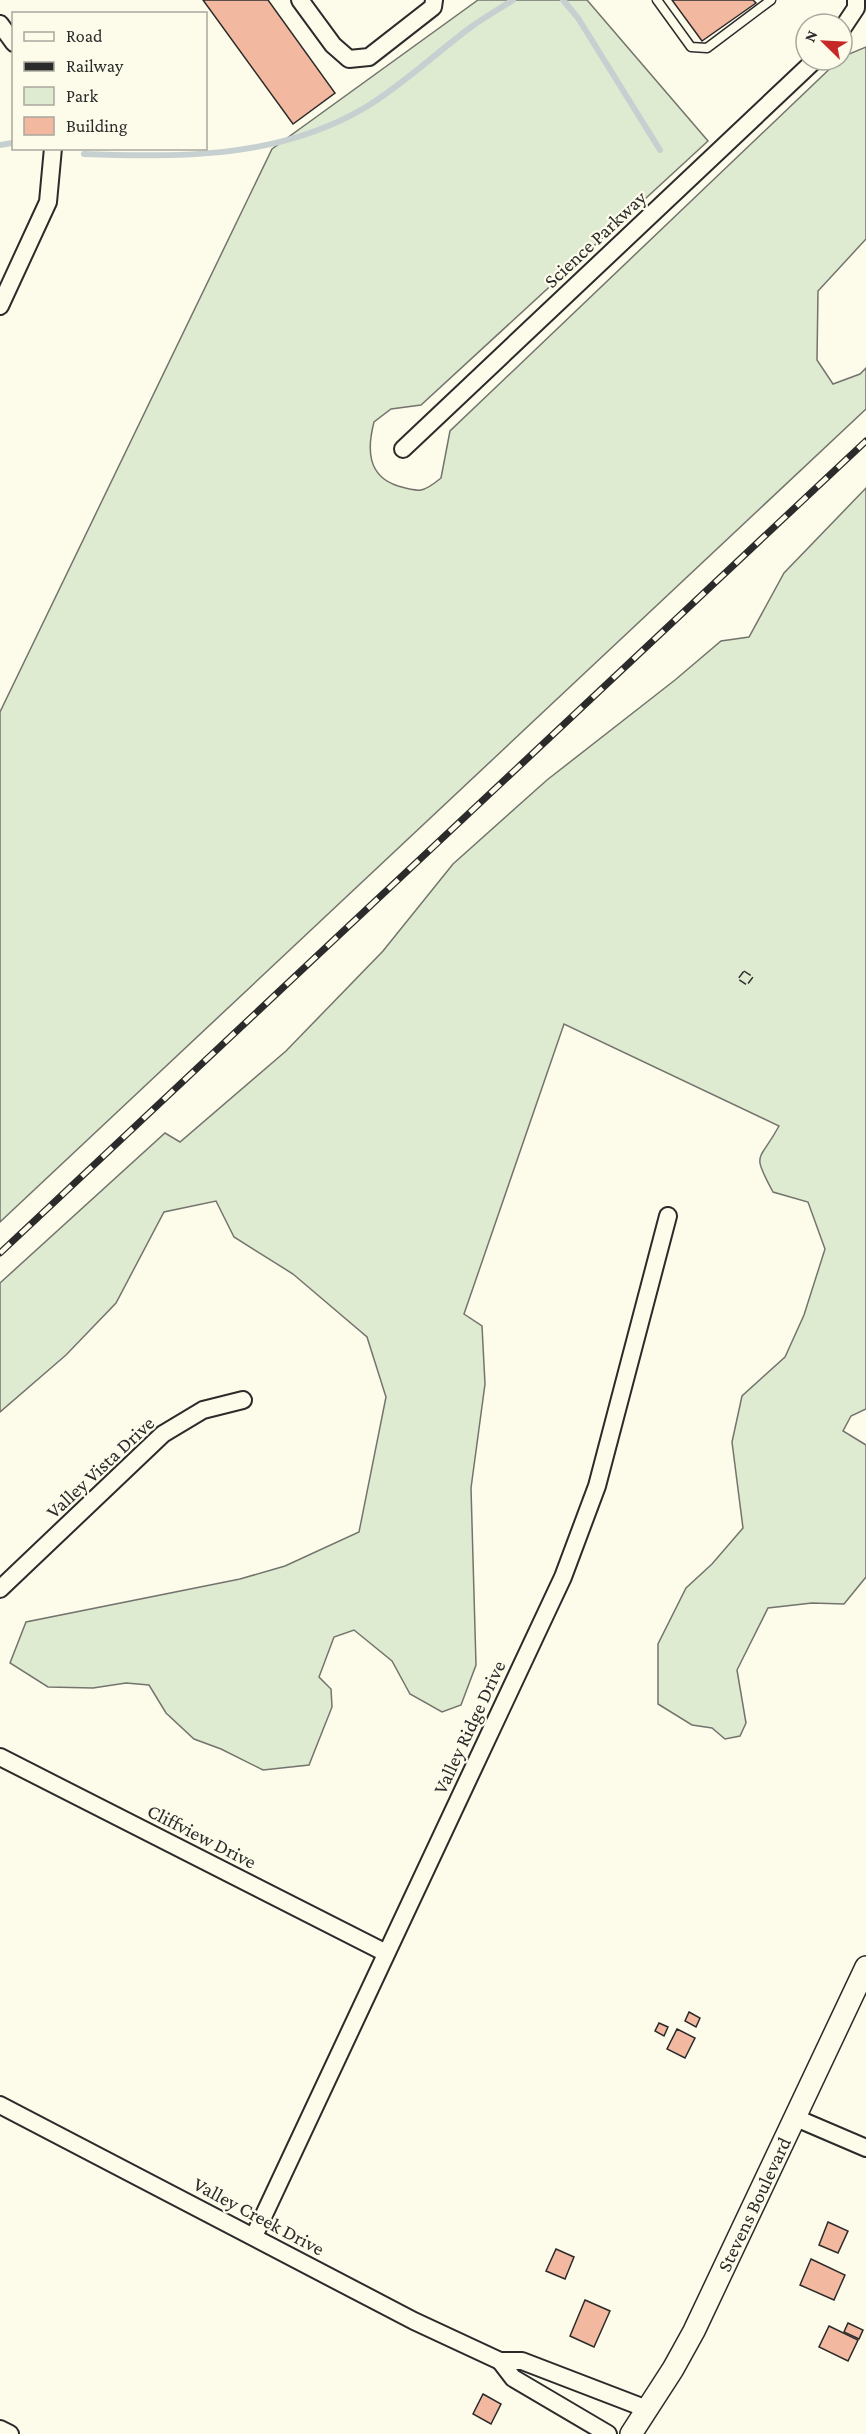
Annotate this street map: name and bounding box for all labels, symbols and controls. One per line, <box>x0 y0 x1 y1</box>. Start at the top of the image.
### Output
legend <box>12 12 207 150</box>
north arrow <box>794 12 854 72</box>
text: Road <box>66 26 103 46</box>
text: N <box>801 28 821 45</box>
text: Railway <box>66 56 124 76</box>
text: Park <box>66 86 98 106</box>
text: Building <box>66 116 128 136</box>
street label: Science Parkway <box>539 186 652 293</box>
street label: Valley Vista Drive <box>42 1411 159 1523</box>
street label: Valley Ridge Drive <box>429 1657 510 1798</box>
street label: Cliffview Drive <box>144 1799 260 1873</box>
street label: Stevens Boulevard <box>713 2133 795 2275</box>
street label: Valley Creek Drive <box>189 2172 328 2261</box>

